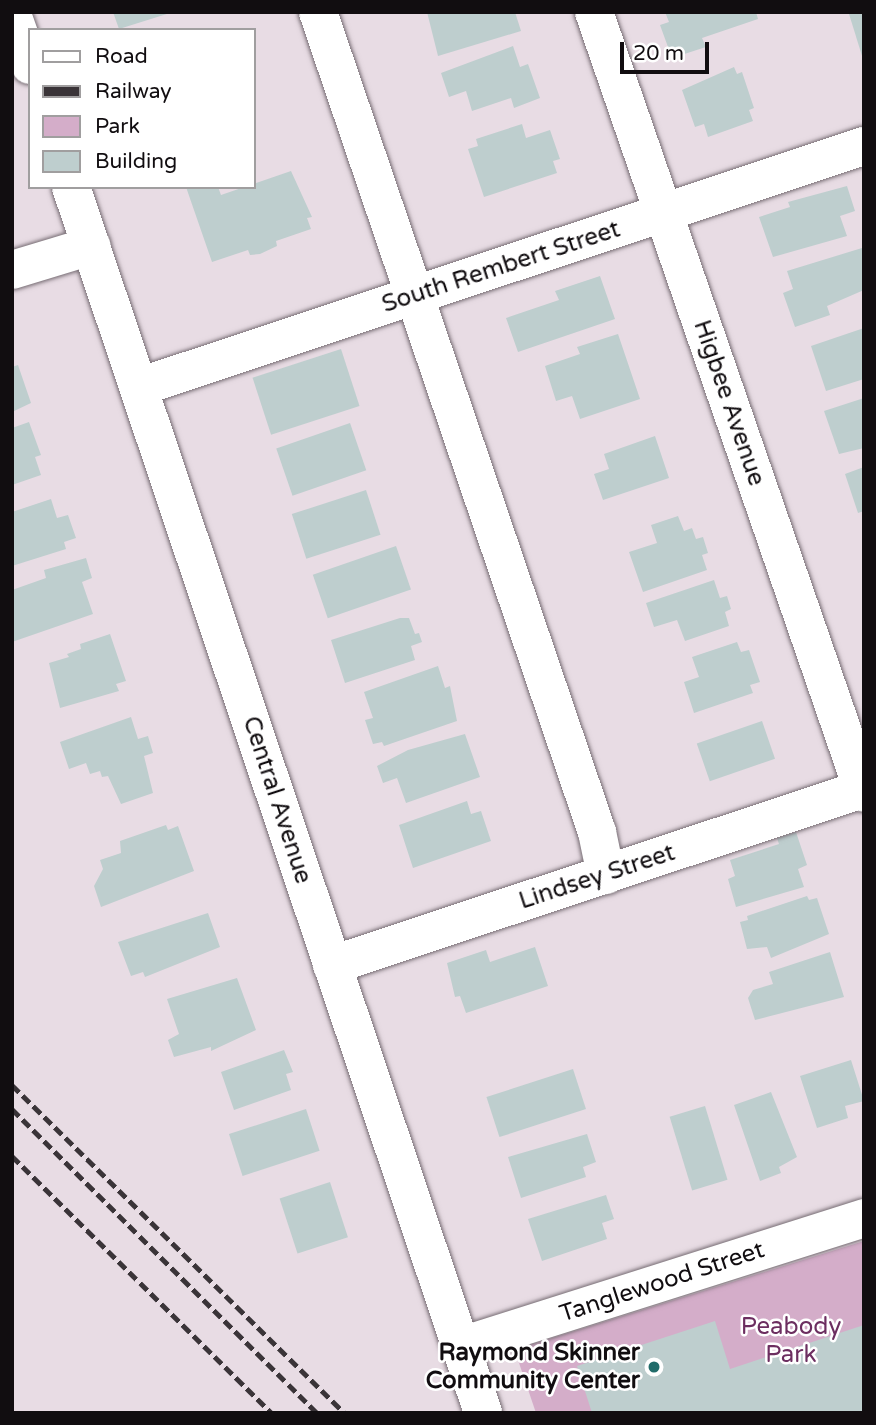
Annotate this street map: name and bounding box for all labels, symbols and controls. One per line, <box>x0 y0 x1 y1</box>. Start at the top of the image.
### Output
legend <box>28 28 256 189</box>
scale bar <box>624 28 713 72</box>
text: 20 m <box>633 41 684 66</box>
text: Road <box>95 44 148 69</box>
text: Railway <box>95 79 172 104</box>
text: Park <box>95 114 140 139</box>
text: Building <box>95 149 177 174</box>
street label: South Rembert Street <box>378 215 624 319</box>
street label: Higbee Avenue <box>687 316 771 490</box>
street label: Central Avenue <box>236 713 318 887</box>
street label: Lindsey Street <box>515 838 679 916</box>
street label: Tanglewood Street <box>556 1235 768 1329</box>
park label: Peabody Park <box>741 1313 841 1369</box>
place label: Raymond Skinner Community Center <box>426 1339 640 1395</box>
marker: Raymond Skinner Community Center <box>646 1359 662 1375</box>

